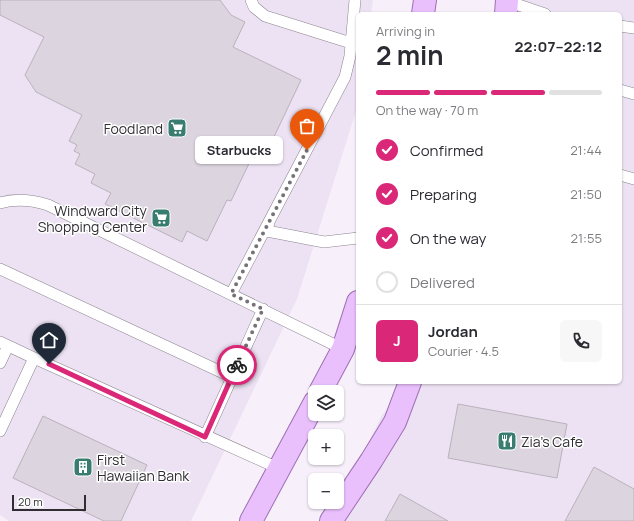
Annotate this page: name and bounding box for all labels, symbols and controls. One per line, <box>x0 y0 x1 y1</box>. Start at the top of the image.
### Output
text: Arriving in <box>376 22 435 40</box>
text: 22:07–22:12 <box>515 36 602 57</box>
text: 2 min <box>376 37 444 73</box>
text: On the way · 70 m <box>376 101 478 119</box>
pin <box>290 109 324 150</box>
icon: bag <box>296 115 318 137</box>
supermarket icon: Foodland <box>166 117 188 139</box>
place label: Foodland <box>104 119 163 138</box>
callout: Starbucks <box>195 136 283 164</box>
icon: check <box>376 139 398 161</box>
text: Confirmed <box>410 140 483 161</box>
text: Starbucks <box>207 141 271 159</box>
text: 21:44 <box>570 141 602 159</box>
icon: check <box>376 183 398 205</box>
text: Preparing <box>410 184 477 205</box>
text: 21:50 <box>570 185 602 203</box>
place label: Windward City Shopping Center <box>38 201 148 236</box>
supermarket icon: Windward City Shopping Center <box>150 207 172 229</box>
icon: check <box>376 227 398 249</box>
text: On the way <box>410 228 486 249</box>
text: 21:55 <box>571 229 602 247</box>
text: Delivered <box>410 272 475 293</box>
button: phone <box>560 320 602 362</box>
text: Jordan <box>428 321 478 342</box>
pin <box>32 323 66 364</box>
icon: home <box>38 329 60 351</box>
text: J <box>393 330 401 351</box>
text: Courier · 4.5 <box>428 342 499 360</box>
courier <box>217 345 257 385</box>
icon: bike <box>226 354 248 376</box>
map controls <box>308 385 344 509</box>
button: layers <box>308 385 344 421</box>
button: + <box>308 429 344 465</box>
restaurant icon: Zia's Cafe <box>496 430 518 452</box>
place label: Zia's Cafe <box>521 432 583 451</box>
place label: First Hawaiian Bank <box>97 450 190 485</box>
building icon: First Hawaiian Bank <box>72 456 94 478</box>
button: − <box>308 473 344 509</box>
scale bar <box>12 493 86 512</box>
text: 20 m <box>18 494 43 509</box>

